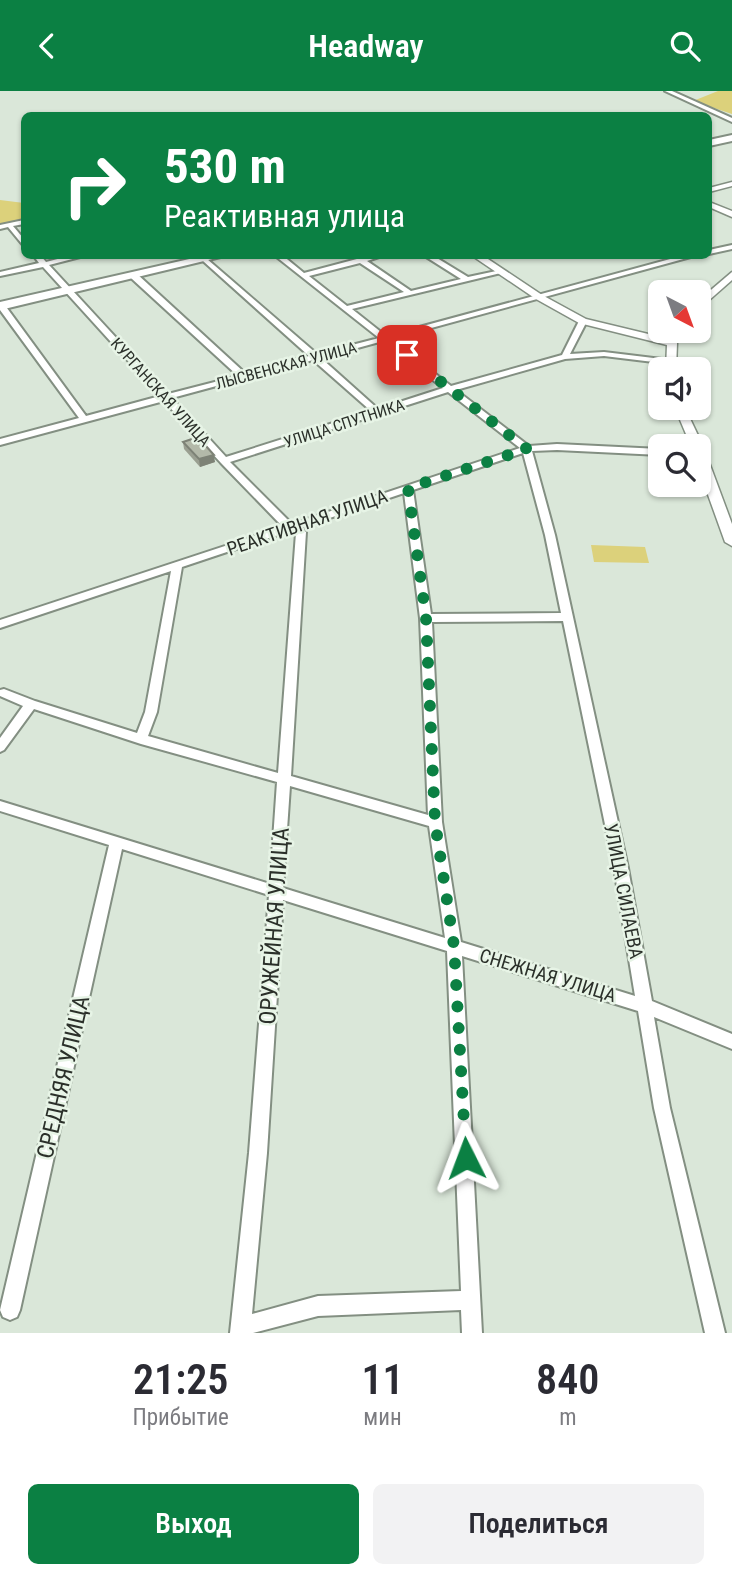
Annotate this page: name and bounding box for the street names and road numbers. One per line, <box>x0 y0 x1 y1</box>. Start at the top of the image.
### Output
street label: КУРГАНСКАЯ УЛИЦА <box>107 334 214 451</box>
street label: ЛЫСВЕНСКАЯ УЛИЦА <box>214 338 359 393</box>
street label: УЛИЦА СПУТНИКА <box>281 395 407 452</box>
street label: РЕАКТИВНАЯ УЛИЦА <box>224 484 390 561</box>
street label: УЛИЦА СИЛАЕВА <box>599 821 648 961</box>
street label: ОРУЖЕЙНАЯ УЛИЦА <box>253 826 295 1026</box>
street label: СНЕЖНАЯ УЛИЦА <box>477 944 619 1007</box>
street label: СРЕДНЯЯ УЛИЦА <box>32 993 95 1161</box>

